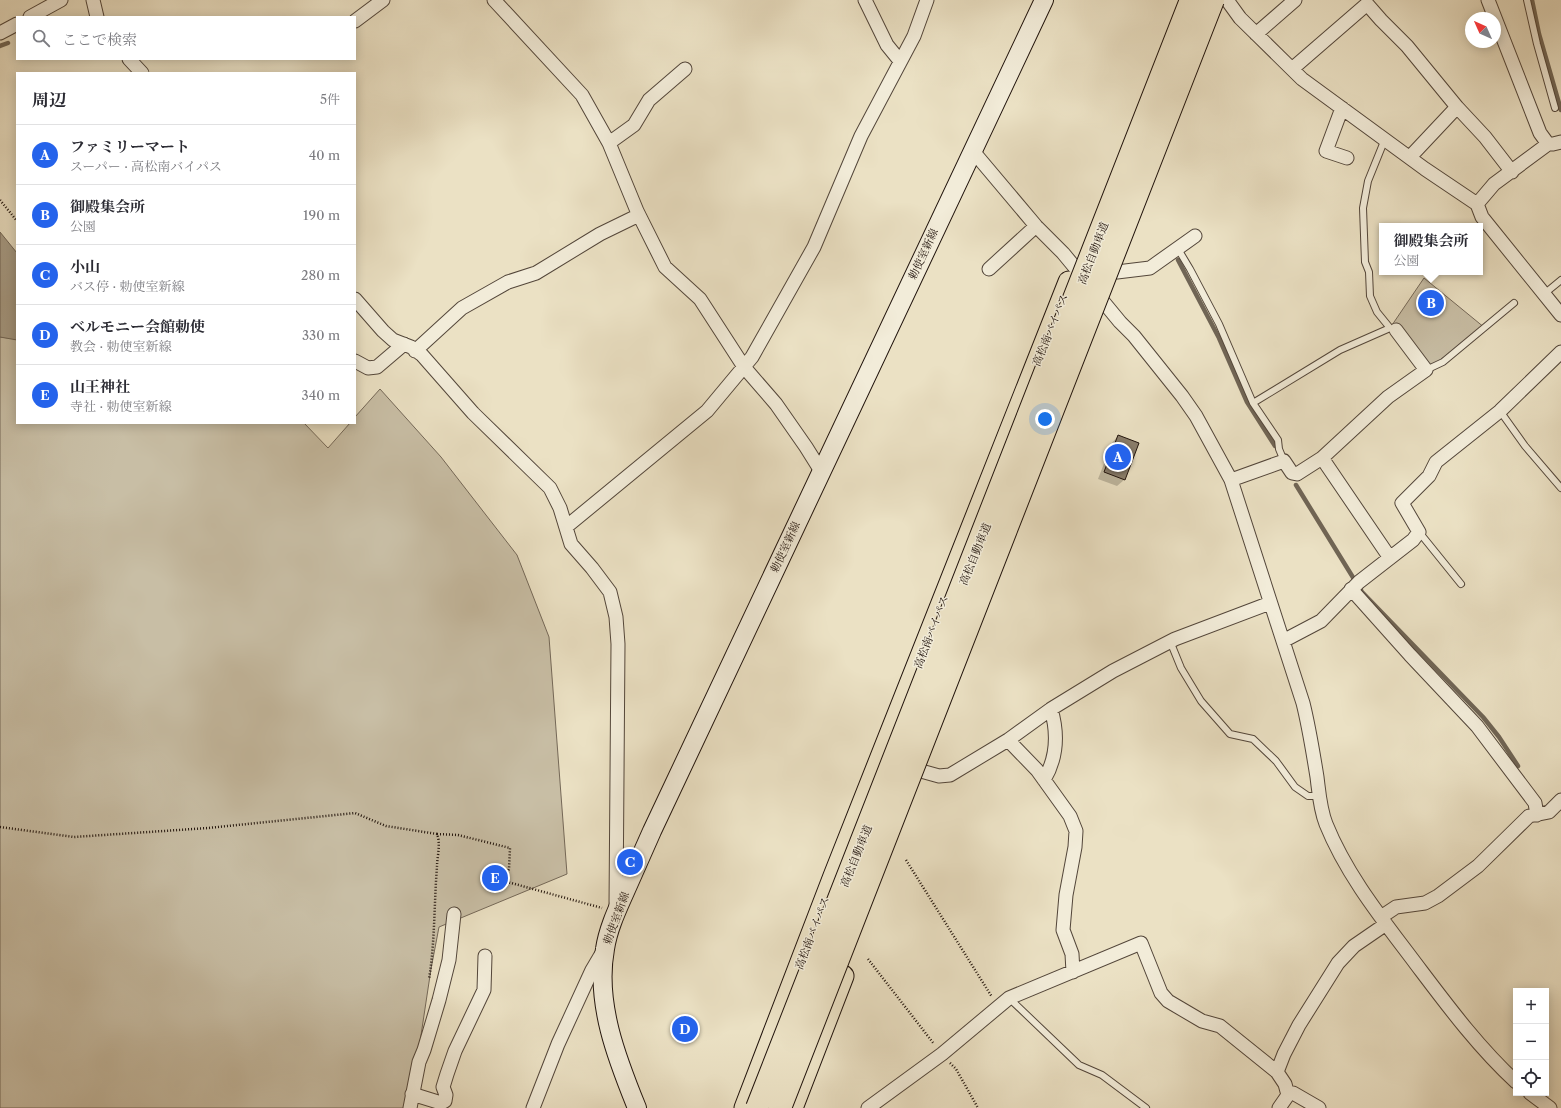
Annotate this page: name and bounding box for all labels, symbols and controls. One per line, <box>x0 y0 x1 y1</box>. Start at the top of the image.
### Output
north arrow <box>1465 12 1501 48</box>
search box <box>16 16 356 60</box>
icon: search <box>30 27 52 49</box>
text: ここで検索 <box>62 30 137 49</box>
text: 周辺 <box>32 90 66 110</box>
text: 5件 <box>320 91 340 107</box>
text: ファミリーマート <box>70 137 190 156</box>
text: A <box>40 147 50 163</box>
text: 40 m <box>309 147 340 163</box>
text: スーパー · 高松南バイパス <box>70 158 222 174</box>
text: 御殿集会所 <box>70 197 145 216</box>
text: B <box>40 207 50 223</box>
text: 190 m <box>303 207 340 223</box>
text: 公園 <box>70 218 96 234</box>
street label: 高松自動車道 <box>1075 220 1111 286</box>
popup <box>1379 223 1483 275</box>
street label: 勅使室新線 <box>905 226 941 282</box>
text: 御殿集会所 <box>1393 231 1469 250</box>
text: 公園 <box>1393 252 1420 268</box>
text: 小山 <box>70 257 100 276</box>
text: C <box>40 267 50 283</box>
text: 280 m <box>301 267 340 283</box>
text: バス停 · 勅使室新線 <box>70 278 185 294</box>
pin: B <box>1418 288 1444 318</box>
street label: 高松南バイパス <box>1029 292 1071 368</box>
text: ベルモニー会館勅使 <box>70 317 205 336</box>
text: D <box>39 327 51 343</box>
text: 330 m <box>302 327 340 343</box>
text: 教会 · 勅使室新線 <box>70 338 172 354</box>
text: 山王神社 <box>70 377 130 396</box>
text: E <box>40 387 50 403</box>
text: 340 m <box>302 387 340 403</box>
text: 寺社 · 勅使室新線 <box>70 398 172 414</box>
your location <box>1035 409 1055 429</box>
pin: A <box>1105 442 1131 472</box>
street label: 勅使室新線 <box>767 519 803 575</box>
street label: 高松自動車道 <box>956 521 994 587</box>
street label: 高松南バイパス <box>911 594 951 670</box>
street label: 高松自動車道 <box>837 823 875 889</box>
pin: C <box>617 847 643 877</box>
pin: E <box>482 863 508 893</box>
street label: 勅使室新線 <box>600 890 632 946</box>
street label: 高松南バイパス <box>792 895 832 971</box>
map controls <box>1513 988 1549 1096</box>
button: + <box>1513 988 1549 1024</box>
pin: D <box>672 1014 698 1044</box>
button: − <box>1513 1024 1549 1060</box>
button: locate <box>1513 1060 1549 1096</box>

